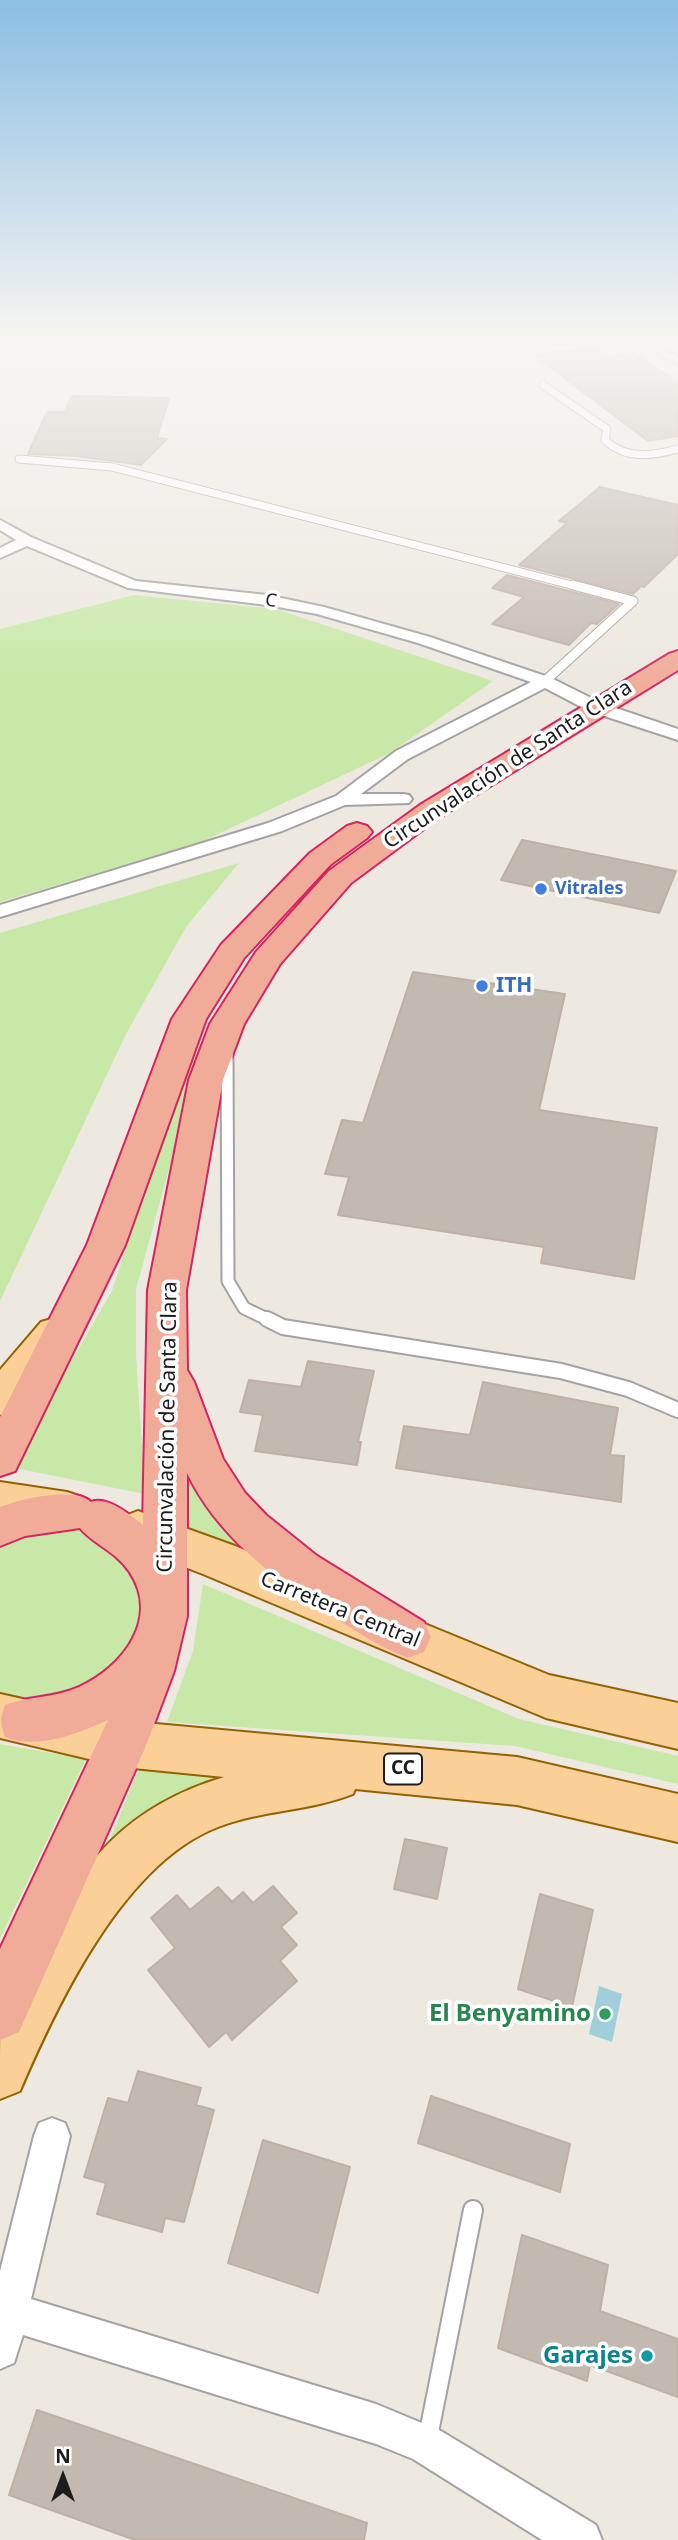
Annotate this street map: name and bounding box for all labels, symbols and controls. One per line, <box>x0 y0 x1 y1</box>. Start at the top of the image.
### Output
street label: C <box>264 589 278 613</box>
street label: Circunvalación de Santa Clara <box>379 675 637 855</box>
place label: Vitrales <box>555 878 624 900</box>
marker: Vitrales <box>533 881 549 897</box>
place label: ITH <box>496 973 532 999</box>
marker: ITH <box>474 978 490 994</box>
street label: Circunvalación de Santa Clara <box>153 1281 183 1573</box>
street label: Carretera Central <box>257 1567 423 1653</box>
road number: CC <box>384 1754 422 1784</box>
place label: El Benyamino <box>429 2000 591 2028</box>
marker: El Benyamino <box>597 2006 613 2022</box>
place label: Garajes <box>543 2342 633 2370</box>
marker: Garajes <box>639 2348 655 2364</box>
north arrow <box>28 2442 98 2512</box>
text: N <box>55 2443 71 2469</box>

